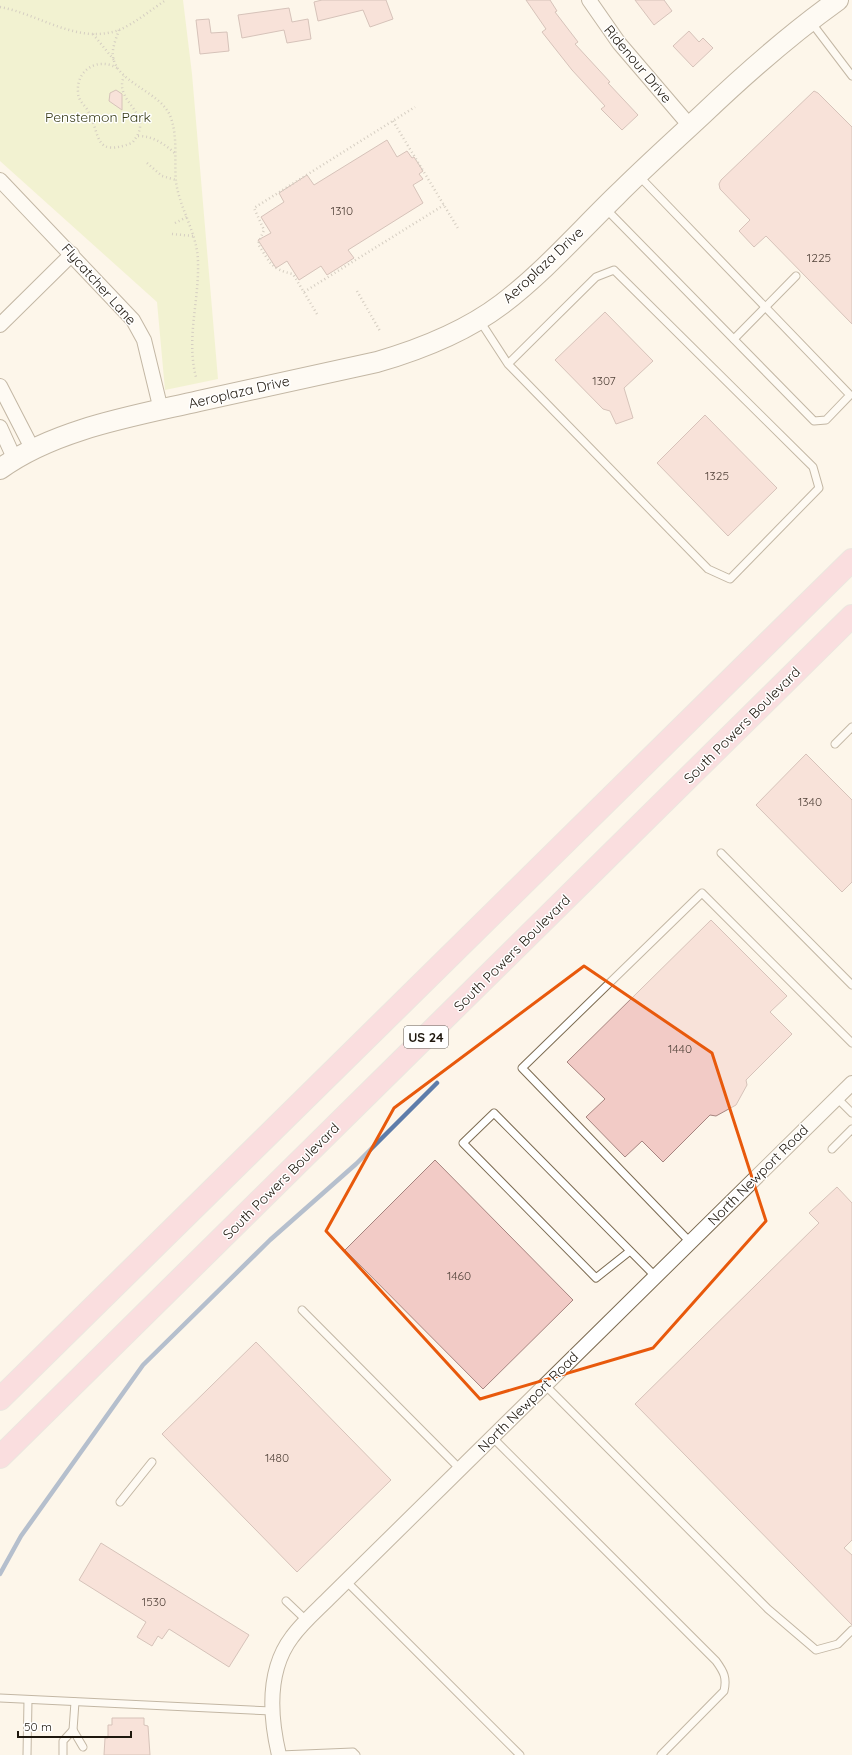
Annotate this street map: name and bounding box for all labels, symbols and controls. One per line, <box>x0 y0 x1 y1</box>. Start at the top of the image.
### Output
street label: Ridenour Drive <box>600 21 676 107</box>
park label: Penstemon Park <box>45 108 151 126</box>
house number: 1310 <box>331 203 353 218</box>
street label: Aeroplaza Drive <box>499 223 587 307</box>
street label: Flycatcher Lane <box>58 240 140 329</box>
house number: 1225 <box>807 250 831 265</box>
street label: Aeroplaza Drive <box>187 372 291 412</box>
house number: 1307 <box>592 373 616 388</box>
house number: 1325 <box>705 468 729 483</box>
street label: South Powers Boulevard <box>680 663 804 787</box>
house number: 1340 <box>798 794 822 809</box>
street label: South Powers Boulevard <box>450 891 574 1015</box>
road number: US 24 <box>404 1026 448 1048</box>
house number: 1440 <box>668 1041 692 1056</box>
street label: South Powers Boulevard <box>219 1119 343 1243</box>
street label: North Newport Road <box>704 1121 812 1229</box>
house number: 1460 <box>447 1268 471 1283</box>
street label: North Newport Road <box>474 1348 582 1456</box>
house number: 1480 <box>265 1450 289 1465</box>
house number: 1530 <box>142 1594 166 1609</box>
scale bar <box>18 1713 131 1739</box>
text: 50 m <box>24 1719 52 1734</box>

